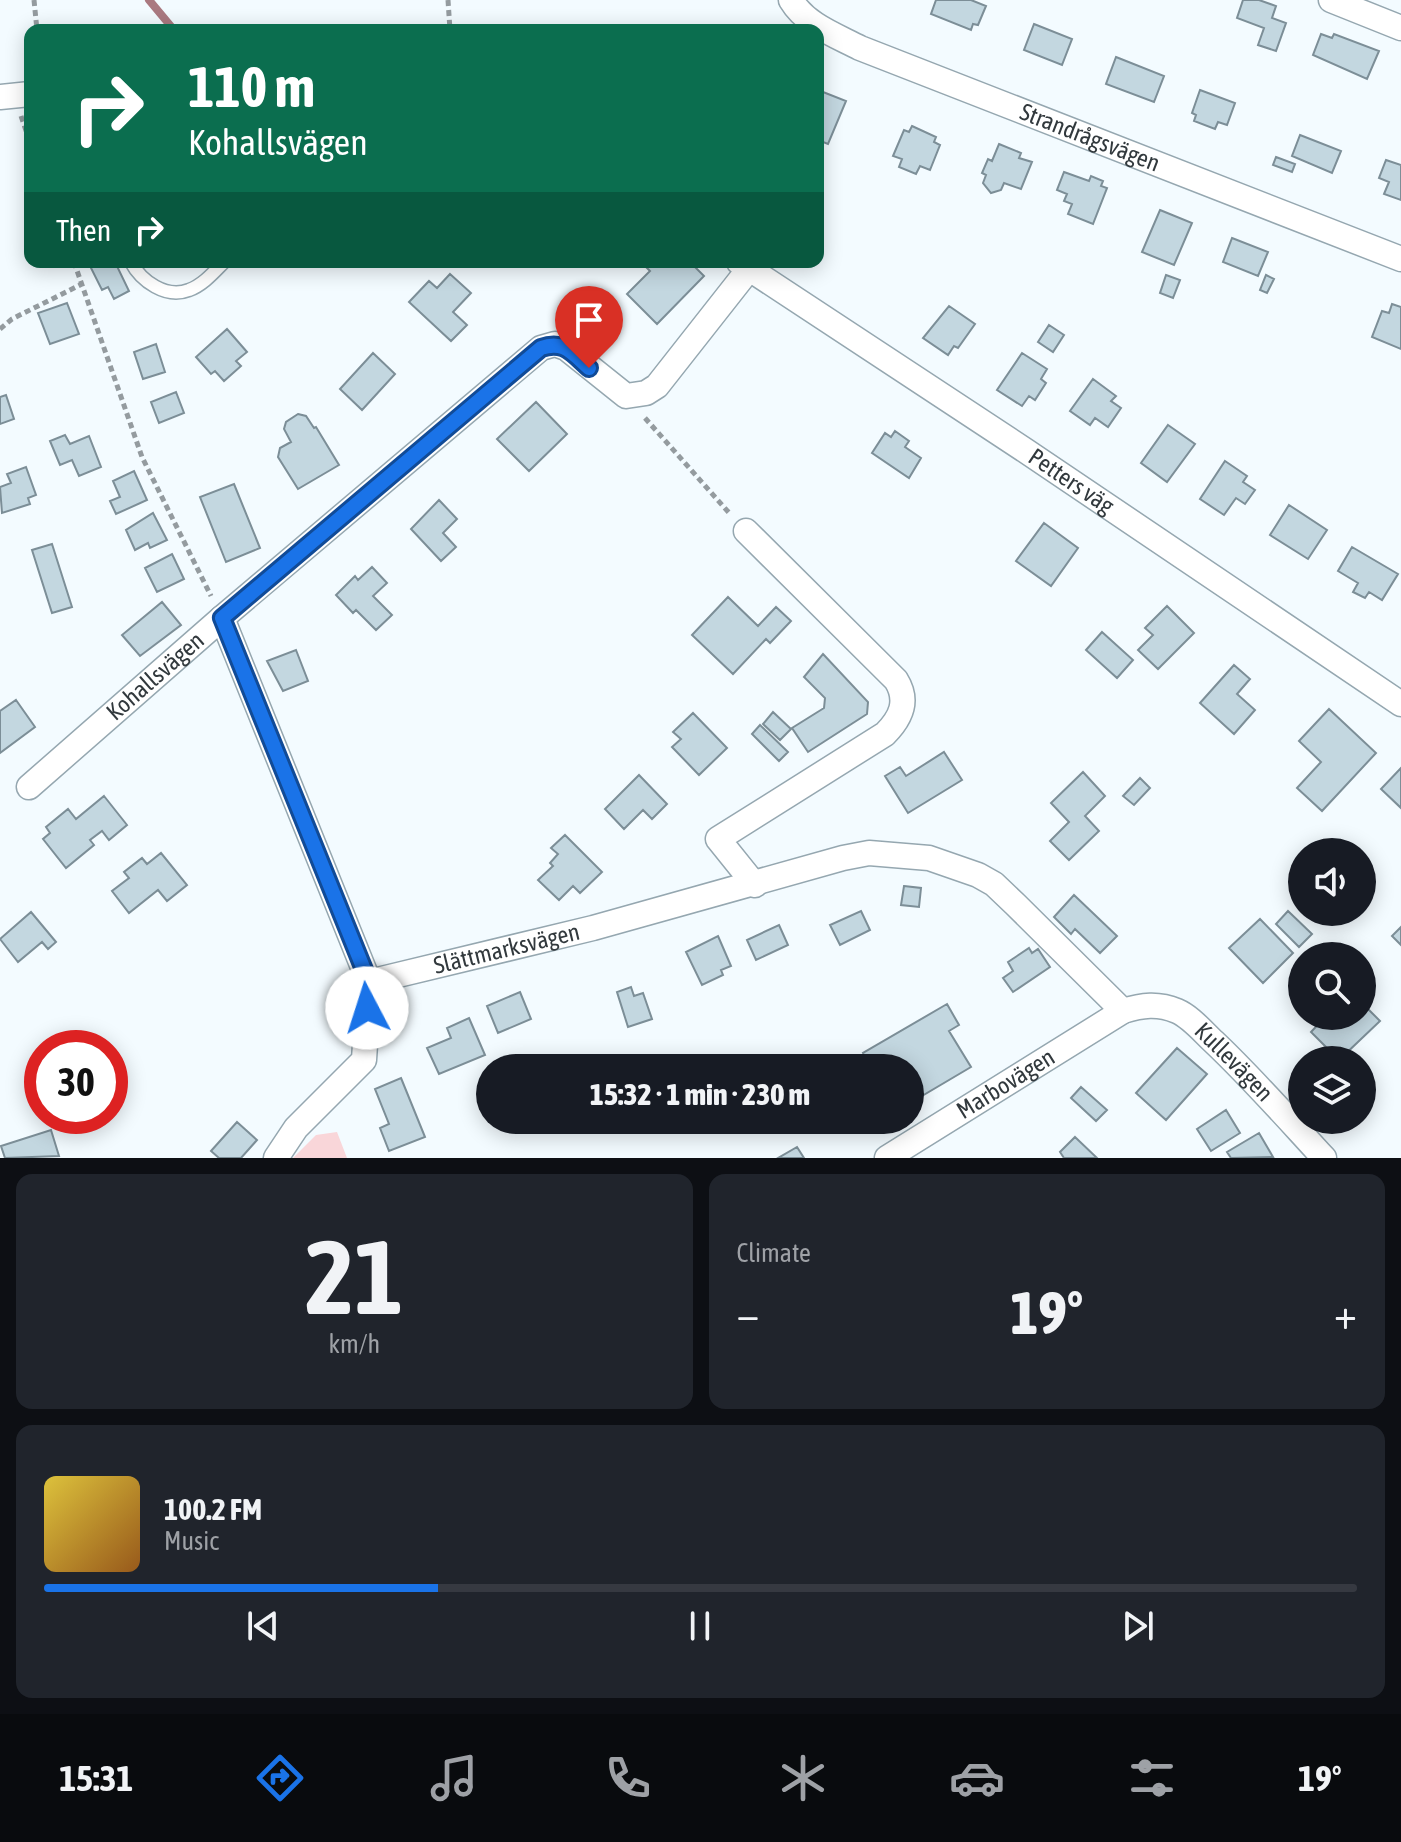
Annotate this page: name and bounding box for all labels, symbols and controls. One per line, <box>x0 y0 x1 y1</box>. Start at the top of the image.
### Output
text: 110 m <box>188 55 315 119</box>
icon: right <box>56 56 160 160</box>
street label: Strandrågsvägen <box>1016 98 1164 177</box>
text: Kohallsvägen <box>188 121 368 163</box>
icon: right <box>127 208 171 252</box>
text: Then <box>56 213 111 247</box>
pin <box>555 286 623 368</box>
icon: arrive <box>567 298 611 342</box>
street label: Petters väg <box>1024 443 1120 520</box>
street label: Kohallsvägen <box>101 626 209 726</box>
map controls <box>1288 838 1376 1134</box>
button: sound <box>1288 838 1376 926</box>
street label: Slättmarksvägen <box>431 918 582 979</box>
button: search <box>1288 942 1376 1030</box>
position arrow <box>325 966 409 1050</box>
street label: Kullevägen <box>1189 1017 1279 1106</box>
speed limit sign: 30 <box>24 1030 128 1134</box>
street label: Marbovägen <box>952 1043 1059 1124</box>
button: layers <box>1288 1046 1376 1134</box>
text: 15:32 · 1 min · 230 m <box>590 1077 810 1111</box>
text: 21 <box>305 1217 403 1336</box>
text: Climate <box>737 1238 811 1268</box>
text: 19° <box>1010 1278 1083 1347</box>
text: − <box>737 1288 759 1338</box>
text: + <box>1334 1288 1357 1338</box>
text: km/h <box>328 1329 380 1359</box>
text: 100.2 FM <box>164 1492 262 1526</box>
text: Music <box>164 1526 219 1556</box>
icon: previous <box>241 1604 285 1648</box>
icon: pause <box>678 1604 722 1648</box>
icon: next <box>1116 1604 1160 1648</box>
icon: directions <box>252 1750 308 1806</box>
icon: music <box>426 1750 482 1806</box>
icon: phone <box>600 1750 656 1806</box>
icon: climate <box>775 1750 831 1806</box>
icon: car <box>949 1750 1005 1806</box>
icon: filters <box>1124 1750 1180 1806</box>
text: 15:31 <box>59 1757 133 1799</box>
text: 19° <box>1298 1757 1342 1799</box>

